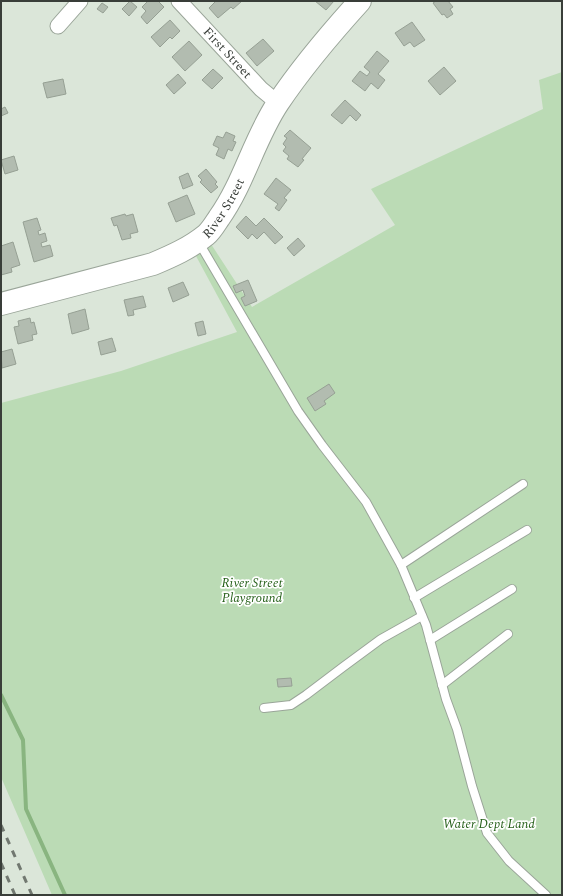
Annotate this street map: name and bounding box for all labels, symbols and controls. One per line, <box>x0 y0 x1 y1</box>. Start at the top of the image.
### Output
street label: First Street <box>198 22 257 84</box>
street label: River Street <box>198 175 250 243</box>
park label: River Street Playground <box>221 573 283 608</box>
park label: Water Dept Land <box>443 814 535 834</box>

